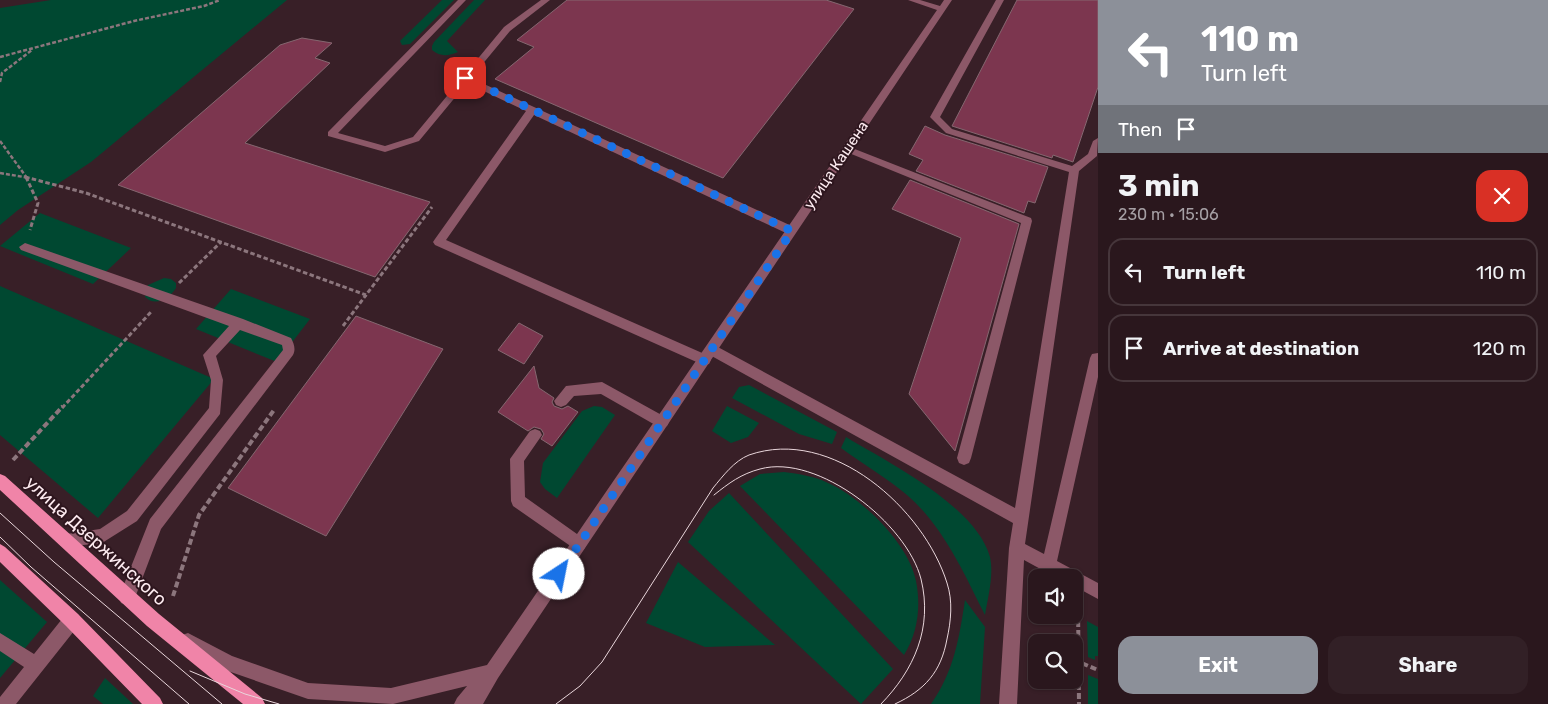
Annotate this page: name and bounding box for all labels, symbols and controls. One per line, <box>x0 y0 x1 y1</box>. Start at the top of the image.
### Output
text: 110 m <box>1201 18 1299 60</box>
icon: left <box>1118 20 1183 85</box>
pin <box>444 57 486 99</box>
text: Turn left <box>1201 60 1287 87</box>
icon: arrive <box>451 64 479 92</box>
icon: arrive <box>1172 115 1200 143</box>
street label: улица Кашена <box>800 118 872 212</box>
text: Then <box>1118 118 1162 141</box>
text: 3 min <box>1118 168 1200 204</box>
button: close <box>1476 170 1528 222</box>
text: 230 m · 15:06 <box>1118 205 1219 224</box>
icon: left <box>1120 258 1148 286</box>
text: Turn left <box>1163 261 1245 284</box>
text: 110 m <box>1476 261 1526 284</box>
icon: arrive <box>1120 334 1148 362</box>
text: Arrive at destination <box>1163 337 1359 360</box>
text: 120 m <box>1473 337 1526 360</box>
street label: улица Дзержинского <box>21 472 171 610</box>
position arrow <box>532 547 584 599</box>
map controls <box>1028 569 1083 689</box>
button: sound <box>1028 569 1083 624</box>
button: search <box>1028 634 1083 689</box>
button: Exit <box>1118 636 1318 694</box>
button: Share <box>1328 636 1528 694</box>

